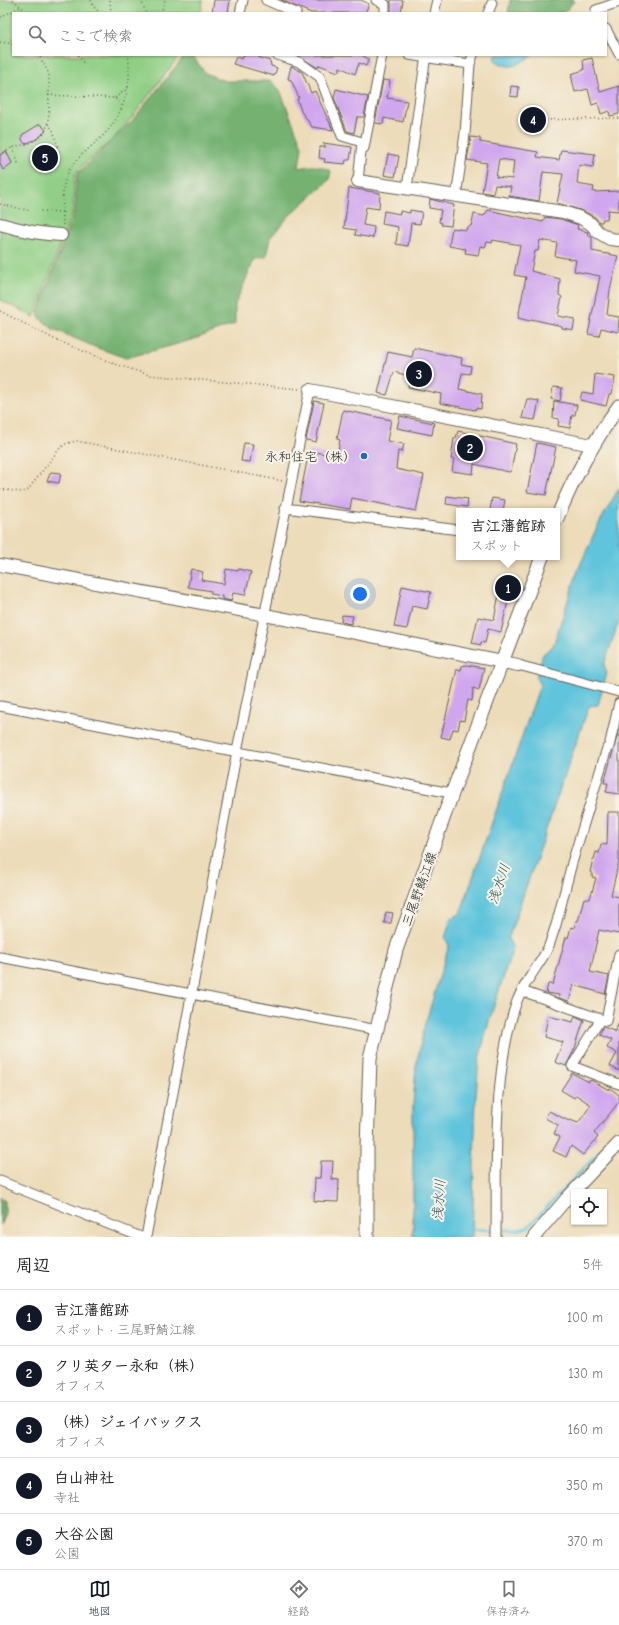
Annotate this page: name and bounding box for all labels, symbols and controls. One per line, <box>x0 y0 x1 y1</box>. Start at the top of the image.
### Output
search box <box>12 12 607 56</box>
icon: search <box>26 23 48 45</box>
text: ここで検索 <box>58 27 133 45</box>
pin: 4 <box>520 105 546 135</box>
pin: 5 <box>32 143 58 173</box>
pin: 3 <box>406 359 432 389</box>
pin: 2 <box>457 433 483 463</box>
place label: 永和住宅（株） <box>265 449 356 464</box>
marker: 永和住宅（株） <box>359 451 369 461</box>
popup <box>456 508 560 560</box>
text: 吉江藩館跡 <box>470 517 546 535</box>
text: スポット <box>470 538 523 553</box>
pin: 1 <box>495 573 521 603</box>
your location <box>350 584 370 604</box>
street label: 三尾野鯖江線 <box>399 849 440 928</box>
water label: 浅水川 <box>484 861 514 907</box>
water label: 浅水川 <box>429 1178 449 1222</box>
map controls <box>571 1189 607 1225</box>
button: locate <box>571 1189 607 1225</box>
text: 周辺 <box>16 1256 50 1275</box>
text: 5件 <box>583 1257 603 1272</box>
text: 吉江藩館跡 <box>54 1301 129 1319</box>
text: 1 <box>26 1310 32 1325</box>
text: 100 m <box>567 1310 603 1325</box>
text: スポット · 三尾野鯖江線 <box>54 1322 195 1337</box>
text: クリ英ター永和（株） <box>54 1357 204 1375</box>
text: 2 <box>26 1366 32 1381</box>
text: 130 m <box>568 1366 603 1381</box>
text: オフィス <box>54 1378 106 1393</box>
text: （株）ジェイバックス <box>54 1413 203 1431</box>
text: 3 <box>26 1422 32 1437</box>
text: 160 m <box>568 1422 603 1437</box>
text: オフィス <box>54 1434 106 1449</box>
text: 白山神社 <box>54 1469 114 1487</box>
text: 4 <box>26 1478 32 1493</box>
text: 350 m <box>566 1478 603 1493</box>
text: 寺社 <box>54 1490 80 1505</box>
text: 大谷公園 <box>54 1525 114 1543</box>
text: 5 <box>26 1534 32 1549</box>
text: 370 m <box>567 1534 603 1549</box>
text: 公園 <box>54 1546 80 1561</box>
tab: 地図 <box>89 1578 111 1618</box>
tab: 経路 <box>288 1578 310 1618</box>
tab: 保存済み <box>487 1578 531 1618</box>

